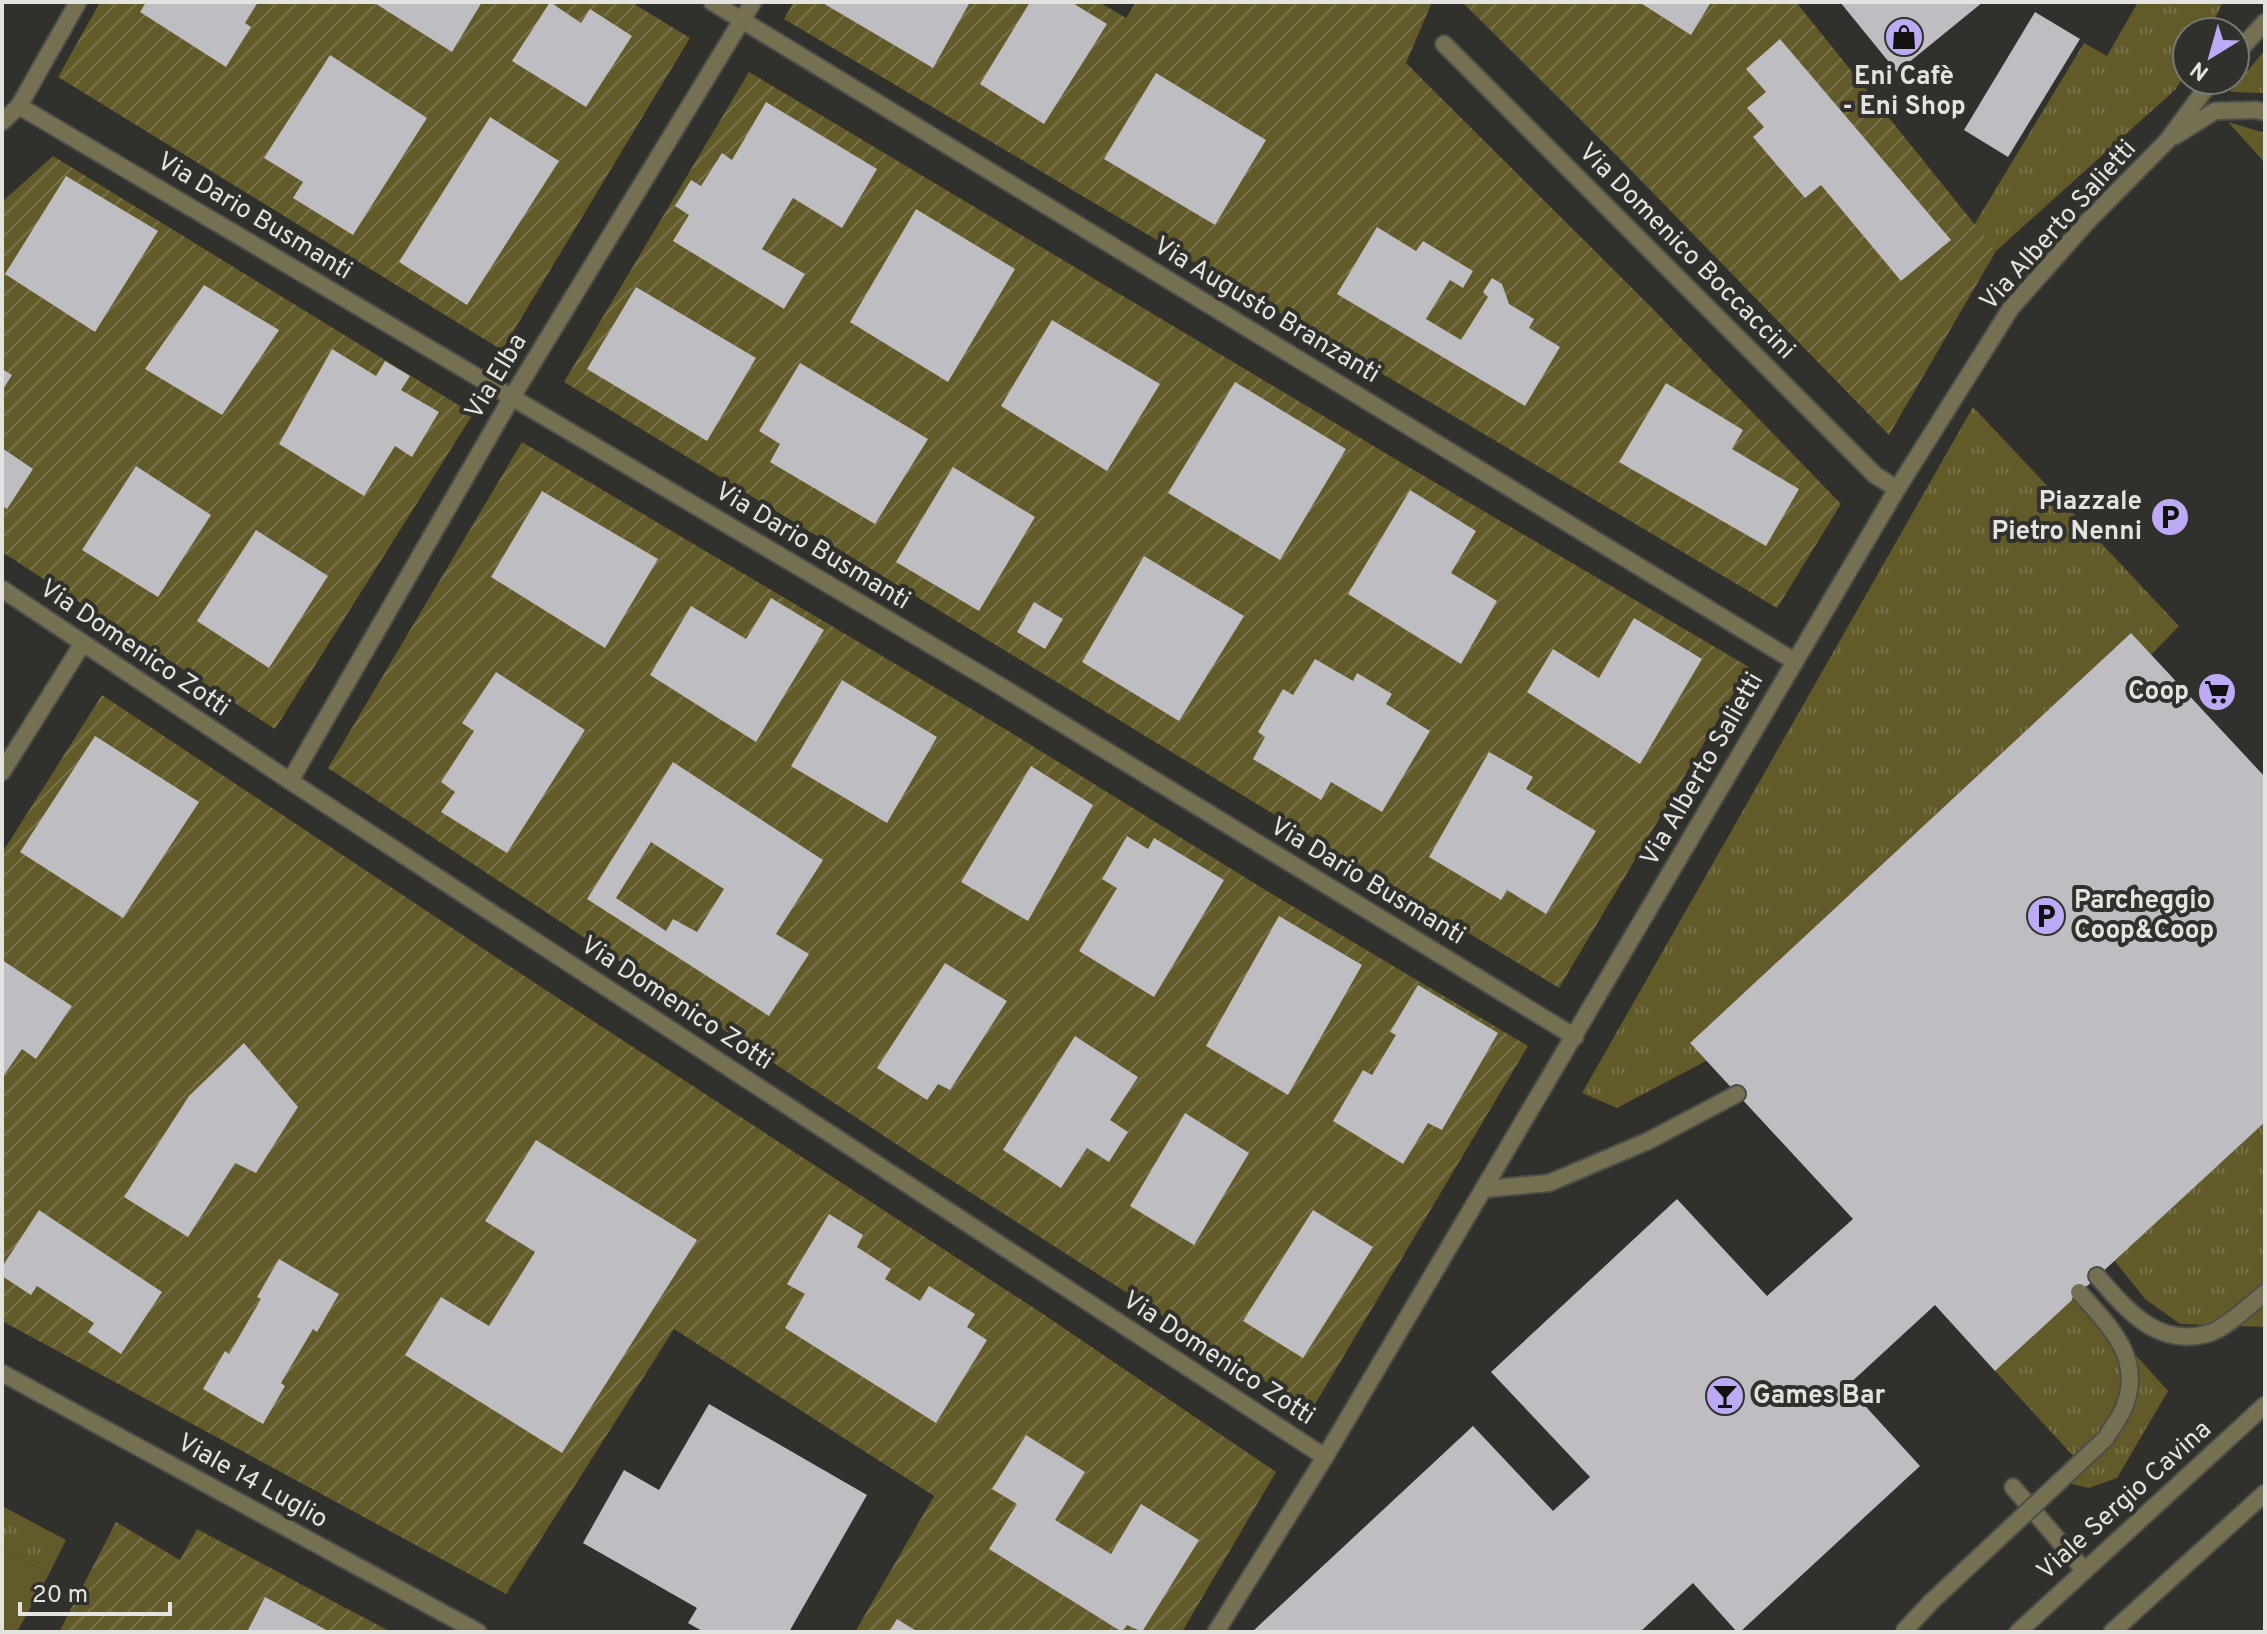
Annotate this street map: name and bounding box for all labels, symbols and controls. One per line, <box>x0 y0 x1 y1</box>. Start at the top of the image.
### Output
shop icon: Eni Cafè - Eni Shop <box>1883 16 1925 58</box>
north arrow <box>2171 16 2251 96</box>
text: N <box>2186 54 2215 86</box>
place label: Eni Cafè - Eni Shop <box>1842 61 1966 124</box>
street label: Via Alberto Salietti <box>1974 134 2144 318</box>
street label: Via Domenico Boccaccini <box>1571 137 1801 367</box>
street label: Via Dario Busmanti <box>150 146 358 288</box>
street label: Via Augusto Branzanti <box>1147 230 1385 392</box>
street label: Via Elba <box>459 328 535 426</box>
street label: Via Dario Busmanti <box>708 476 916 618</box>
place label: Piazzale Pietro Nenni <box>1992 486 2142 549</box>
parking icon: Piazzale Pietro Nenni <box>2149 496 2191 538</box>
street label: Via Domenico Zotti <box>32 573 236 725</box>
street label: Via Alberto Salietti <box>1634 667 1772 873</box>
supermarket icon: Coop <box>2196 671 2238 713</box>
place label: Coop <box>2128 676 2189 709</box>
street label: Via Dario Busmanti <box>1263 811 1471 953</box>
place label: Parcheggio Coop&Coop <box>2074 885 2214 948</box>
parking icon: Parcheggio Coop&Coop <box>2025 895 2067 937</box>
street label: Via Domenico Zotti <box>574 929 778 1079</box>
street label: Via Domenico Zotti <box>1116 1284 1320 1434</box>
bar icon: Games Bar <box>1704 1375 1746 1417</box>
place label: Games Bar <box>1753 1380 1886 1413</box>
street label: Viale Sergio Cavina <box>2031 1414 2219 1588</box>
street label: Viale 14 Luglio <box>171 1427 333 1537</box>
scale bar <box>20 1566 170 1616</box>
text: 20 m <box>32 1581 88 1611</box>

